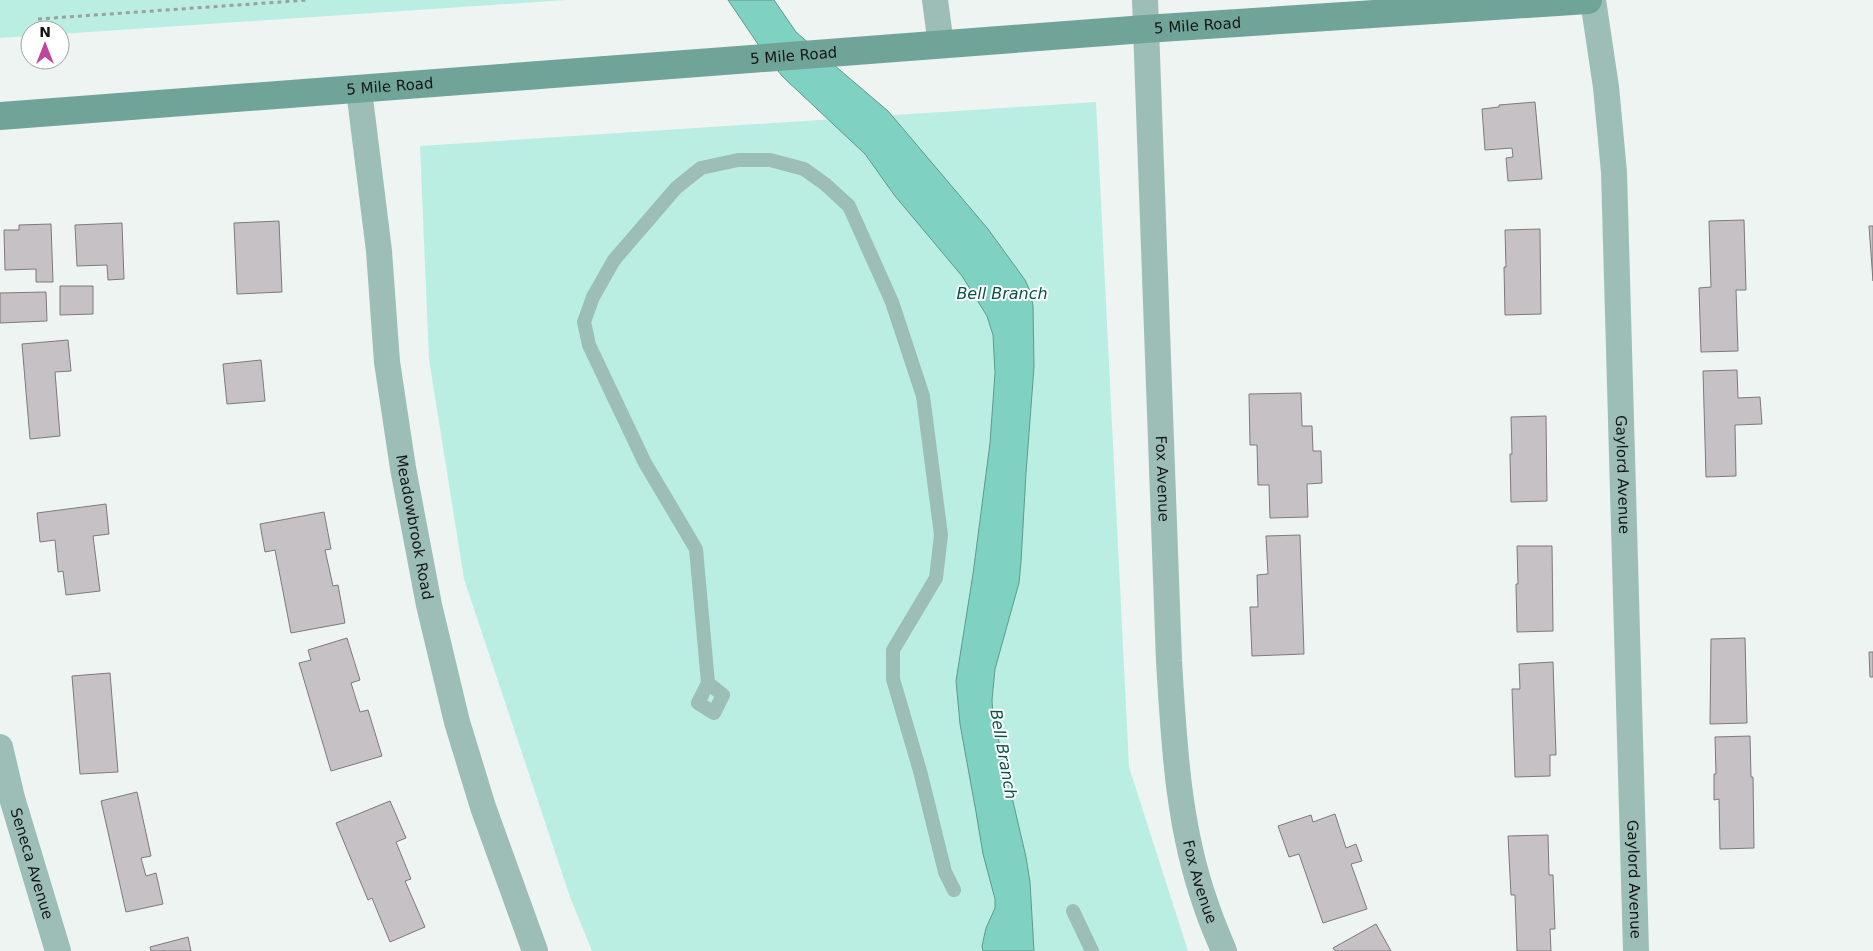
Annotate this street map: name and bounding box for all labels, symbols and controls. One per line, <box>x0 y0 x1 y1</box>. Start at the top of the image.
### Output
street label: 5 Mile Road <box>1153 14 1242 37</box>
north arrow <box>20 20 70 70</box>
text: N <box>39 24 51 40</box>
street label: 5 Mile Road <box>749 43 838 68</box>
street label: 5 Mile Road <box>346 74 434 99</box>
water label: Bell Branch <box>956 284 1048 303</box>
street label: Gaylord Avenue <box>1612 415 1633 534</box>
street label: Fox Avenue <box>1152 435 1173 522</box>
street label: Meadowbrook Road <box>392 453 437 601</box>
water label: Bell Branch <box>986 708 1021 801</box>
street label: Seneca Avenue <box>7 806 57 922</box>
street label: Gaylord Avenue <box>1623 820 1645 939</box>
street label: Fox Avenue <box>1179 838 1221 926</box>

